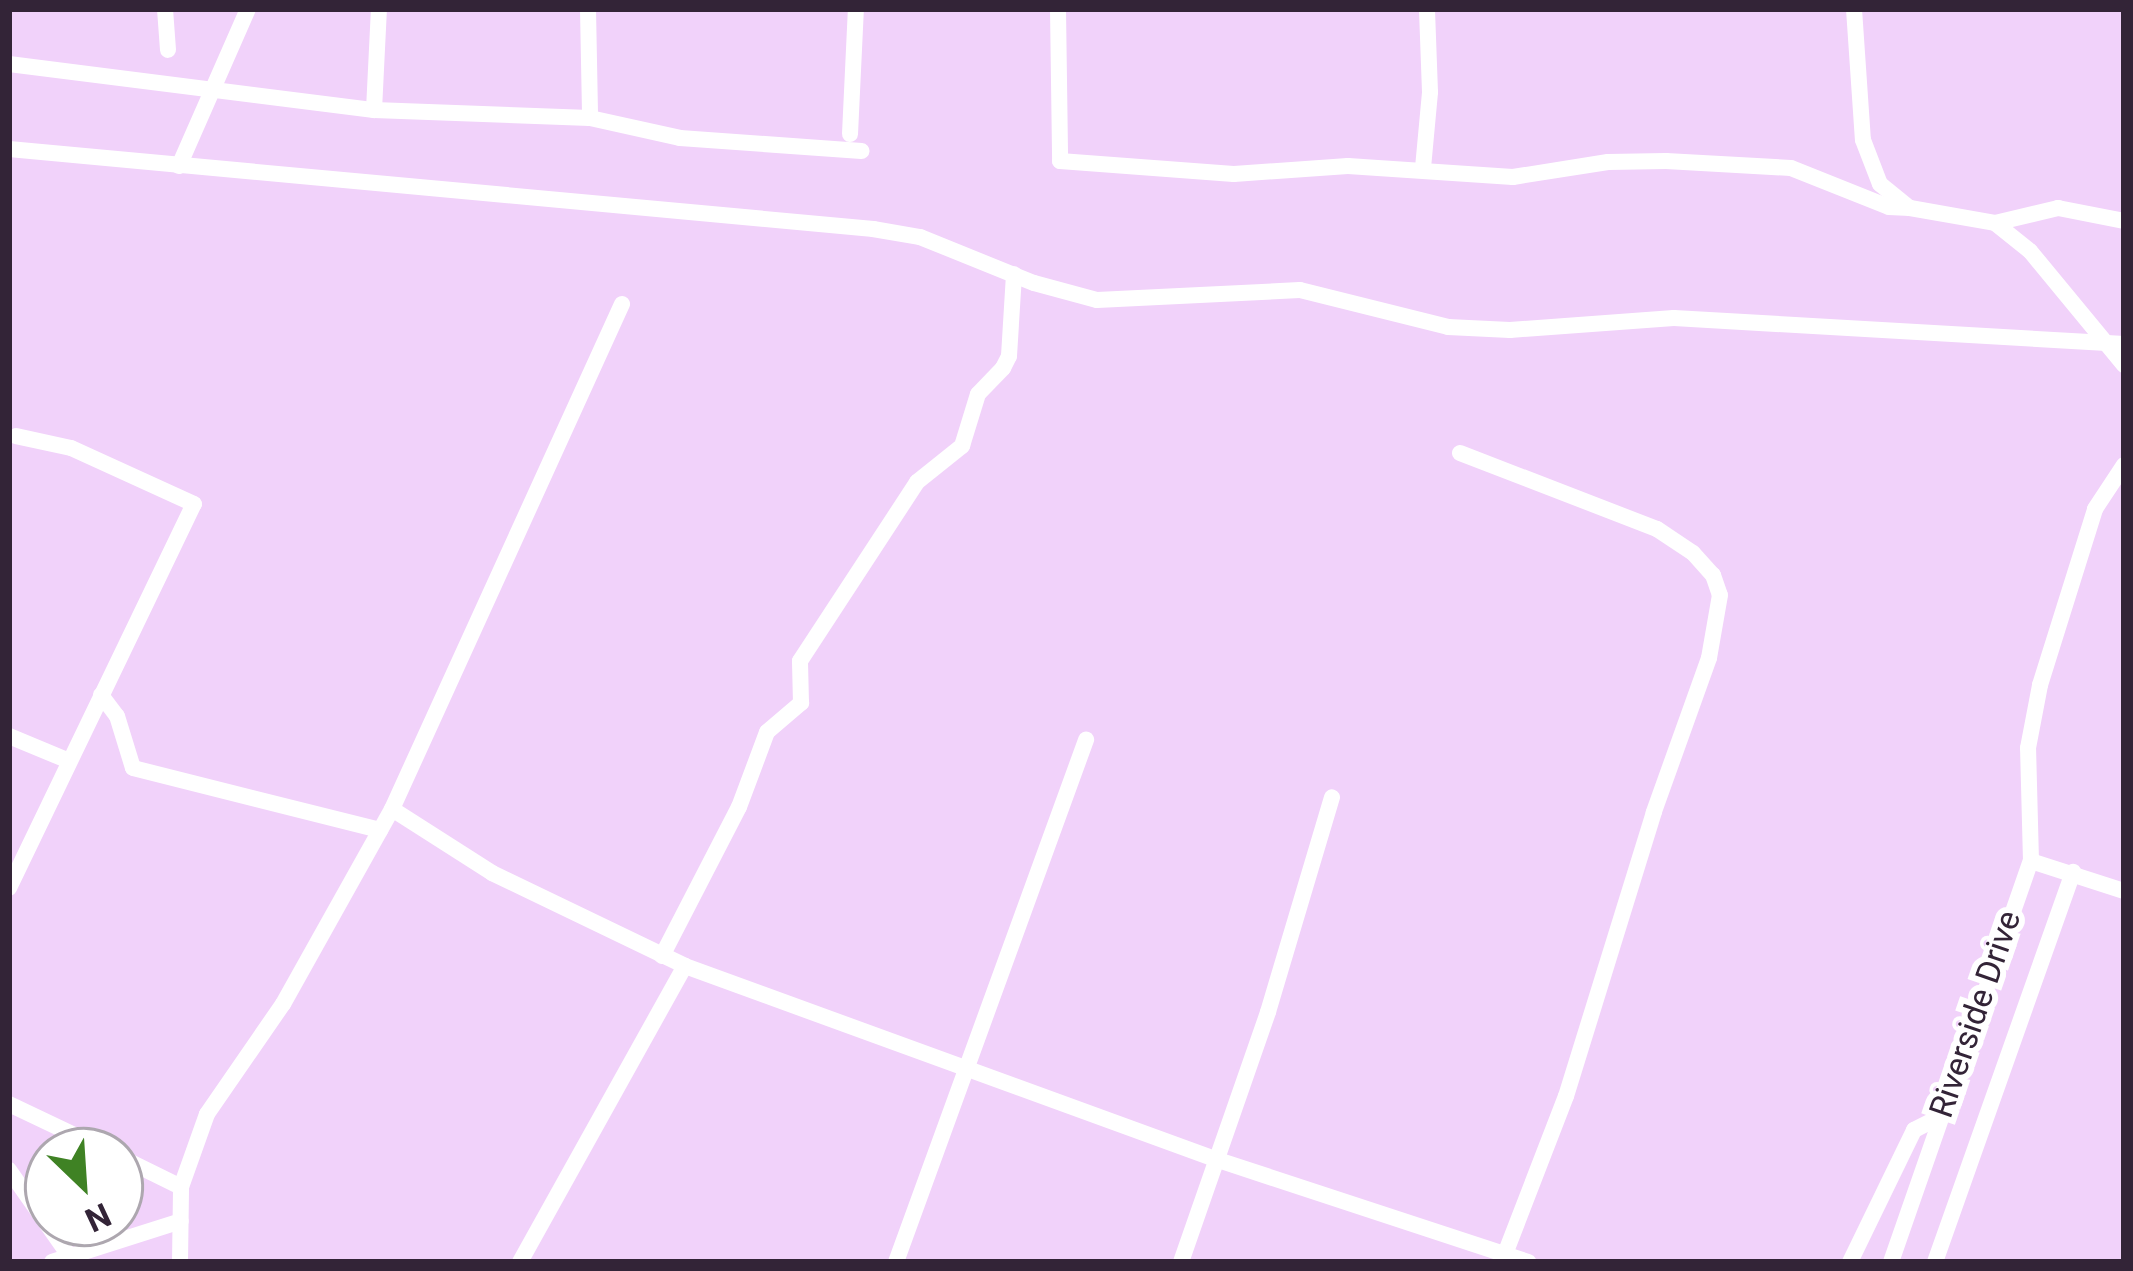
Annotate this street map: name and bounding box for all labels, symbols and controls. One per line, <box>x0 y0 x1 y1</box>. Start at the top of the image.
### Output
street label: Riverside Drive <box>1921 905 2029 1123</box>
north arrow <box>24 1127 144 1247</box>
text: N <box>79 1195 117 1240</box>

